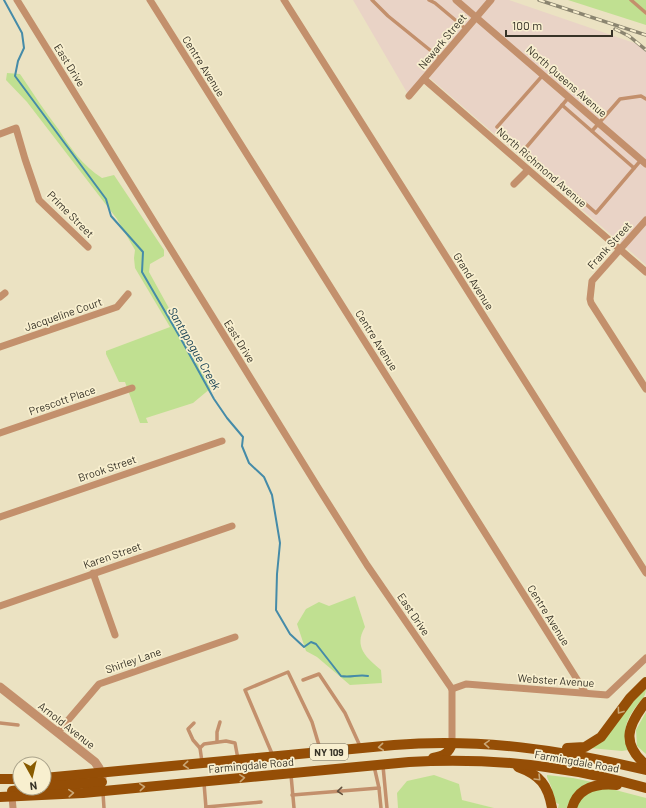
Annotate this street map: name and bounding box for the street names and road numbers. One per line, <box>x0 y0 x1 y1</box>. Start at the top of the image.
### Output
street label: Newark Street <box>415 11 469 71</box>
street label: Centre Avenue <box>180 33 228 99</box>
street label: East Drive <box>52 41 88 89</box>
street label: North Queens Avenue <box>524 43 610 119</box>
street label: North Richmond Avenue <box>494 124 590 210</box>
street label: Prime Street <box>45 188 97 240</box>
street label: Frank Street <box>584 219 634 271</box>
street label: Grand Avenue <box>451 250 497 312</box>
street label: Jacqueline Court <box>22 295 104 333</box>
street label: Centre Avenue <box>353 307 401 373</box>
street label: East Drive <box>222 317 258 365</box>
street label: Prescott Place <box>27 382 97 417</box>
street label: Brook Street <box>76 452 138 484</box>
street label: Karen Street <box>81 539 143 571</box>
street label: Centre Avenue <box>525 582 573 648</box>
street label: East Drive <box>395 590 433 638</box>
street label: Shirley Lane <box>103 644 163 676</box>
street label: Webster Avenue <box>517 671 595 689</box>
street label: Arnold Avenue <box>36 699 98 751</box>
road number: NY 109 <box>310 744 348 760</box>
street label: Farmingdale Road <box>534 747 620 775</box>
street label: Farmingdale Road <box>208 755 294 775</box>

